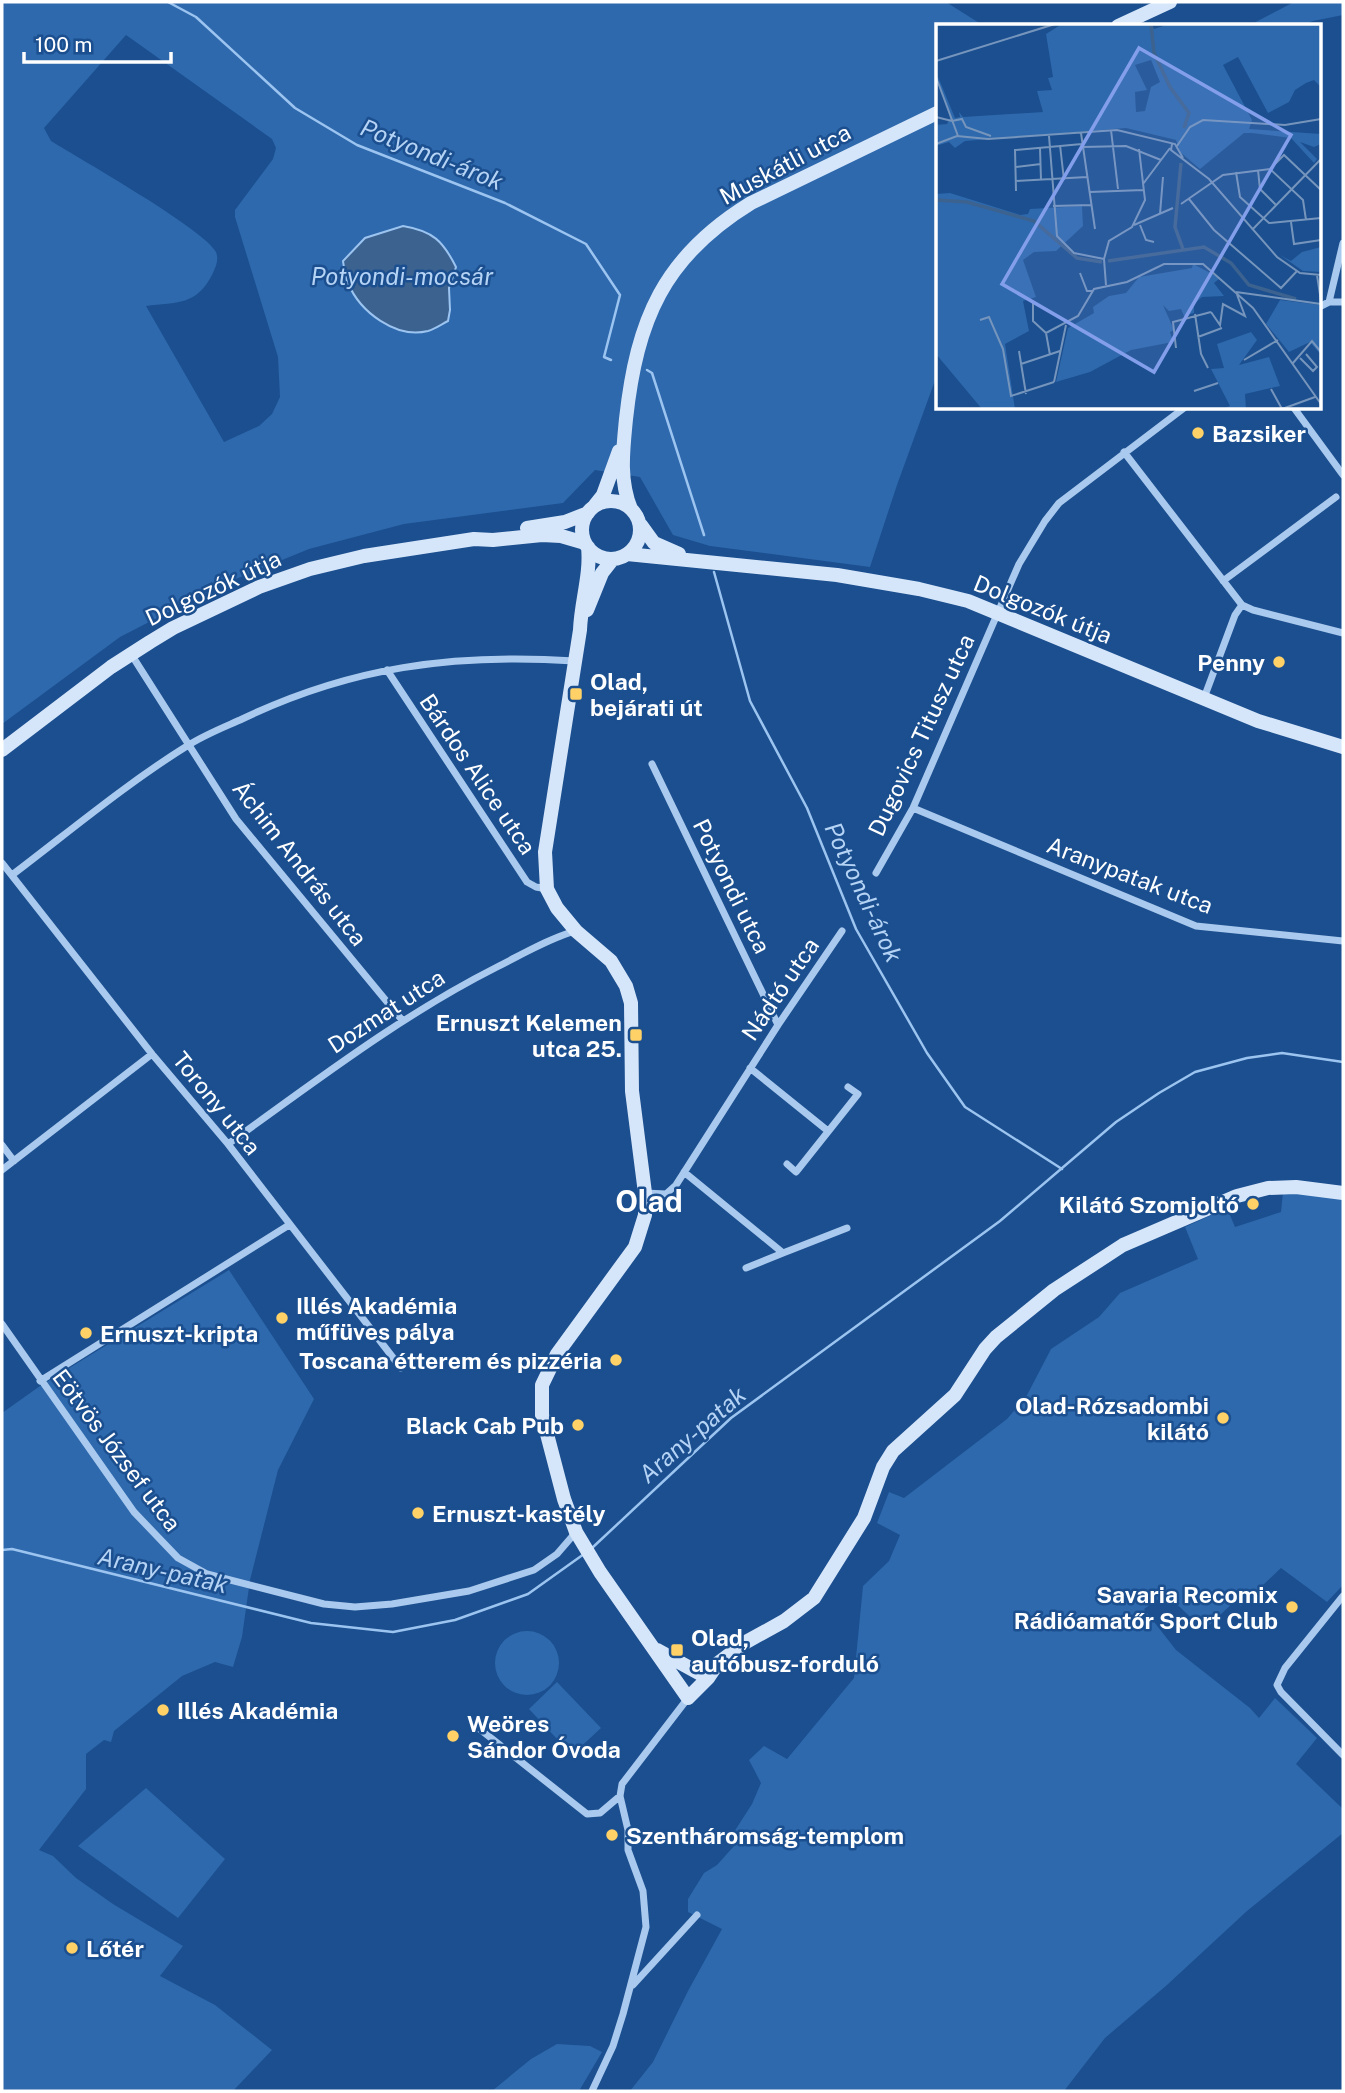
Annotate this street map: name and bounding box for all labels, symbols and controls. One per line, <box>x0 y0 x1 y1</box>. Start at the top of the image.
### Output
scale bar <box>24 21 172 65</box>
inset map <box>936 24 1320 410</box>
text: 100 m <box>35 32 92 57</box>
water label: Potyondi-árok <box>357 113 507 195</box>
street label: Muskátli utca <box>715 118 855 210</box>
water label: Potyondi-mocsár <box>311 262 494 290</box>
place label: Bazsiker <box>1212 420 1306 447</box>
marker: Bazsiker <box>1190 425 1206 441</box>
street label: Dolgozók útja <box>141 545 285 631</box>
street label: Dolgozók útja <box>970 569 1116 649</box>
street label: Dugovics Titusz utca <box>862 630 980 840</box>
place label: Penny <box>1197 649 1265 676</box>
marker: Penny <box>1271 654 1287 670</box>
place label: Olad, bejárati út <box>590 668 703 721</box>
marker: Olad, bejárati út <box>568 686 584 702</box>
street label: Bárdos Alice utca <box>414 689 542 859</box>
street label: Áchim András utca <box>227 775 373 951</box>
street label: Potyondi utca <box>688 814 776 958</box>
water label: Potyondi-árok <box>819 818 909 966</box>
street label: Aranypatak utca <box>1043 831 1217 919</box>
street label: Nádtó utca <box>736 933 824 1045</box>
street label: Dozmat utca <box>323 963 449 1059</box>
place label: Ernuszt Kelemen utca 25. <box>436 1009 622 1062</box>
marker: Ernuszt Kelemen utca 25. <box>628 1027 644 1043</box>
street label: Torony utca <box>167 1046 267 1160</box>
district label: Olad <box>615 1183 683 1219</box>
place label: Kilátó Szomjoltó <box>1059 1191 1239 1218</box>
marker: Kilátó Szomjoltó <box>1245 1196 1261 1212</box>
place label: Illés Akadémia műfüves pálya <box>296 1292 457 1345</box>
marker: Illés Akadémia műfüves pálya <box>274 1310 290 1326</box>
place label: Ernuszt-kripta <box>100 1320 258 1347</box>
marker: Ernuszt-kripta <box>78 1325 94 1341</box>
place label: Toscana étterem és pizzéria <box>299 1347 602 1374</box>
marker: Toscana étterem és pizzéria <box>608 1352 624 1368</box>
street label: Eötvös József utca <box>47 1364 187 1536</box>
water label: Arany-patak <box>633 1380 751 1488</box>
place label: Olad-Rózsadombi kilátó <box>1015 1392 1209 1445</box>
marker: Olad-Rózsadombi kilátó <box>1215 1410 1231 1426</box>
place label: Black Cab Pub <box>406 1412 564 1439</box>
marker: Black Cab Pub <box>570 1417 586 1433</box>
place label: Ernuszt-kastély <box>432 1500 605 1527</box>
marker: Ernuszt-kastély <box>410 1505 426 1521</box>
water label: Arany-patak <box>95 1541 231 1599</box>
place label: Savaria Recomix Rádióamatőr Sport Club <box>1014 1581 1278 1634</box>
marker: Savaria Recomix Rádióamatőr Sport Club <box>1284 1599 1300 1615</box>
place label: Olad, autóbusz-forduló <box>691 1624 879 1677</box>
marker: Olad, autóbusz-forduló <box>669 1642 685 1658</box>
place label: Illés Akadémia <box>177 1697 338 1724</box>
marker: Illés Akadémia <box>155 1702 171 1718</box>
place label: Weöres Sándor Óvoda <box>467 1710 621 1763</box>
marker: Weöres Sándor Óvoda <box>445 1728 461 1744</box>
place label: Szentháromság-templom <box>626 1822 904 1849</box>
marker: Szentháromság-templom <box>604 1827 620 1843</box>
place label: Lőtér <box>86 1935 144 1962</box>
marker: Lőtér <box>64 1940 80 1956</box>

